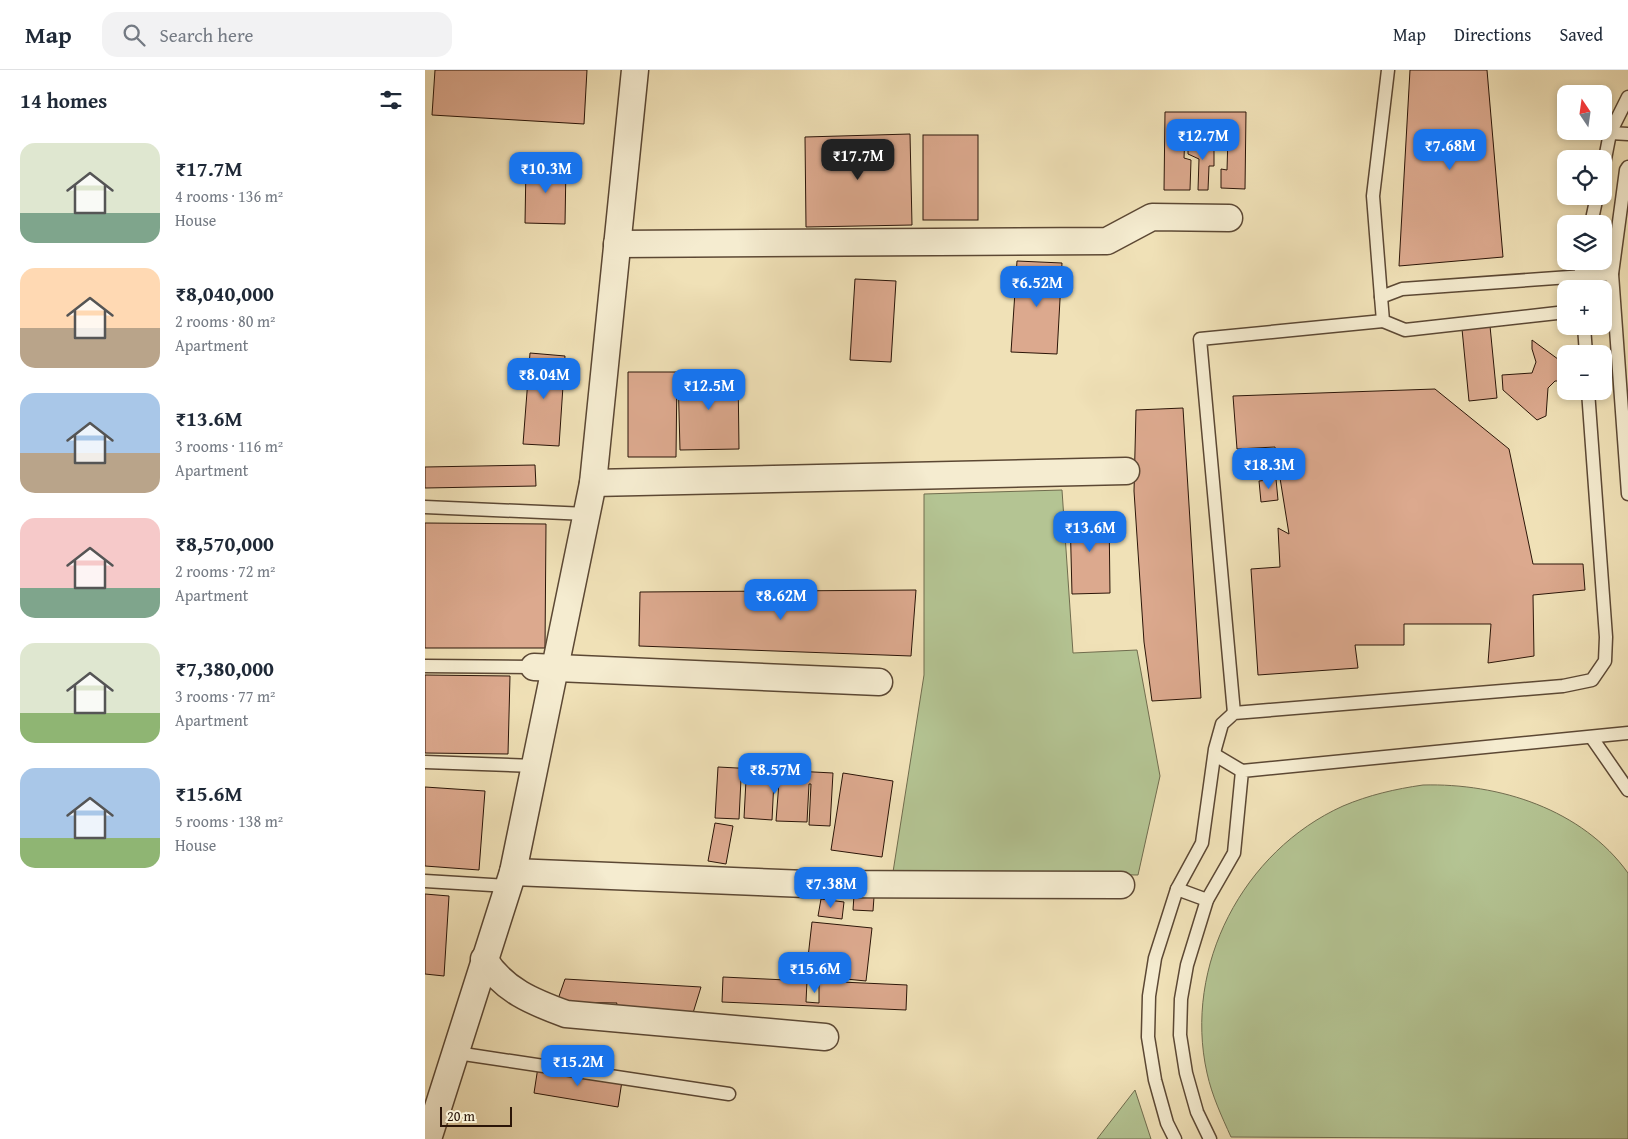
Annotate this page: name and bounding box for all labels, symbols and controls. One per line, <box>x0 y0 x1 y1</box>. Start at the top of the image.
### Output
search box <box>102 12 452 57</box>
text: Map <box>25 17 72 52</box>
icon: search <box>120 21 148 49</box>
text: Search here <box>160 21 253 49</box>
text: Map <box>1393 21 1426 48</box>
text: Directions <box>1454 21 1531 48</box>
text: Saved <box>1559 21 1603 48</box>
text: 14 homes <box>20 85 107 116</box>
north arrow <box>1557 85 1613 140</box>
map controls <box>1557 85 1612 400</box>
icon: filters <box>377 86 405 114</box>
pin: ₹12.7M <box>1162 118 1244 161</box>
text: ₹12.7M <box>1177 123 1229 147</box>
pin: ₹7.68M <box>1409 128 1491 171</box>
text: ₹7.68M <box>1424 133 1476 157</box>
pin: ₹17.7M <box>817 138 899 181</box>
text: ₹17.7M <box>832 143 884 167</box>
button: locate <box>1557 150 1612 205</box>
pin: ₹10.3M <box>505 152 587 194</box>
text: ₹17.7M <box>175 153 243 184</box>
text: ₹10.3M <box>520 156 572 180</box>
icon: home <box>60 163 120 223</box>
text: 4 rooms · 136 m² <box>175 184 283 208</box>
text: House <box>175 208 216 232</box>
button: layers <box>1557 215 1612 270</box>
pin: ₹6.52M <box>996 266 1078 308</box>
text: ₹6.52M <box>1011 270 1063 294</box>
text: ₹8,040,000 <box>175 278 274 309</box>
button: + <box>1557 280 1612 335</box>
icon: home <box>60 288 120 348</box>
text: 2 rooms · 80 m² <box>175 309 275 333</box>
text: Apartment <box>175 333 248 357</box>
button: − <box>1557 345 1612 400</box>
pin: ₹8.04M <box>503 358 585 400</box>
text: ₹8.04M <box>518 362 570 386</box>
pin: ₹12.5M <box>668 368 750 411</box>
text: ₹12.5M <box>683 373 735 397</box>
text: ₹13.6M <box>175 403 243 434</box>
icon: home <box>60 413 120 473</box>
text: 3 rooms · 116 m² <box>175 434 283 458</box>
pin: ₹18.3M <box>1228 448 1310 490</box>
text: ₹18.3M <box>1243 452 1295 476</box>
text: Apartment <box>175 458 248 482</box>
pin: ₹13.6M <box>1049 510 1131 553</box>
text: ₹13.6M <box>1064 515 1116 539</box>
text: ₹8,570,000 <box>175 528 274 559</box>
icon: home <box>60 538 120 598</box>
text: 2 rooms · 72 m² <box>175 559 275 583</box>
pin: ₹8.62M <box>740 578 822 621</box>
text: Apartment <box>175 583 248 607</box>
text: ₹8.62M <box>755 583 807 607</box>
text: ₹7,380,000 <box>175 653 274 684</box>
icon: home <box>60 663 120 723</box>
text: 3 rooms · 77 m² <box>175 684 275 708</box>
text: Apartment <box>175 708 248 732</box>
pin: ₹8.57M <box>734 752 816 795</box>
text: ₹8.57M <box>749 757 801 781</box>
text: ₹15.6M <box>175 778 243 809</box>
icon: home <box>60 788 120 848</box>
text: 5 rooms · 138 m² <box>175 809 283 833</box>
text: House <box>175 833 216 857</box>
pin: ₹7.38M <box>790 866 872 909</box>
text: ₹7.38M <box>805 871 857 895</box>
pin: ₹15.6M <box>774 952 856 994</box>
text: ₹15.6M <box>789 956 841 980</box>
pin: ₹15.2M <box>537 1044 619 1087</box>
text: ₹15.2M <box>552 1049 604 1073</box>
scale bar <box>440 1104 513 1127</box>
text: 20 m <box>447 1106 475 1126</box>

